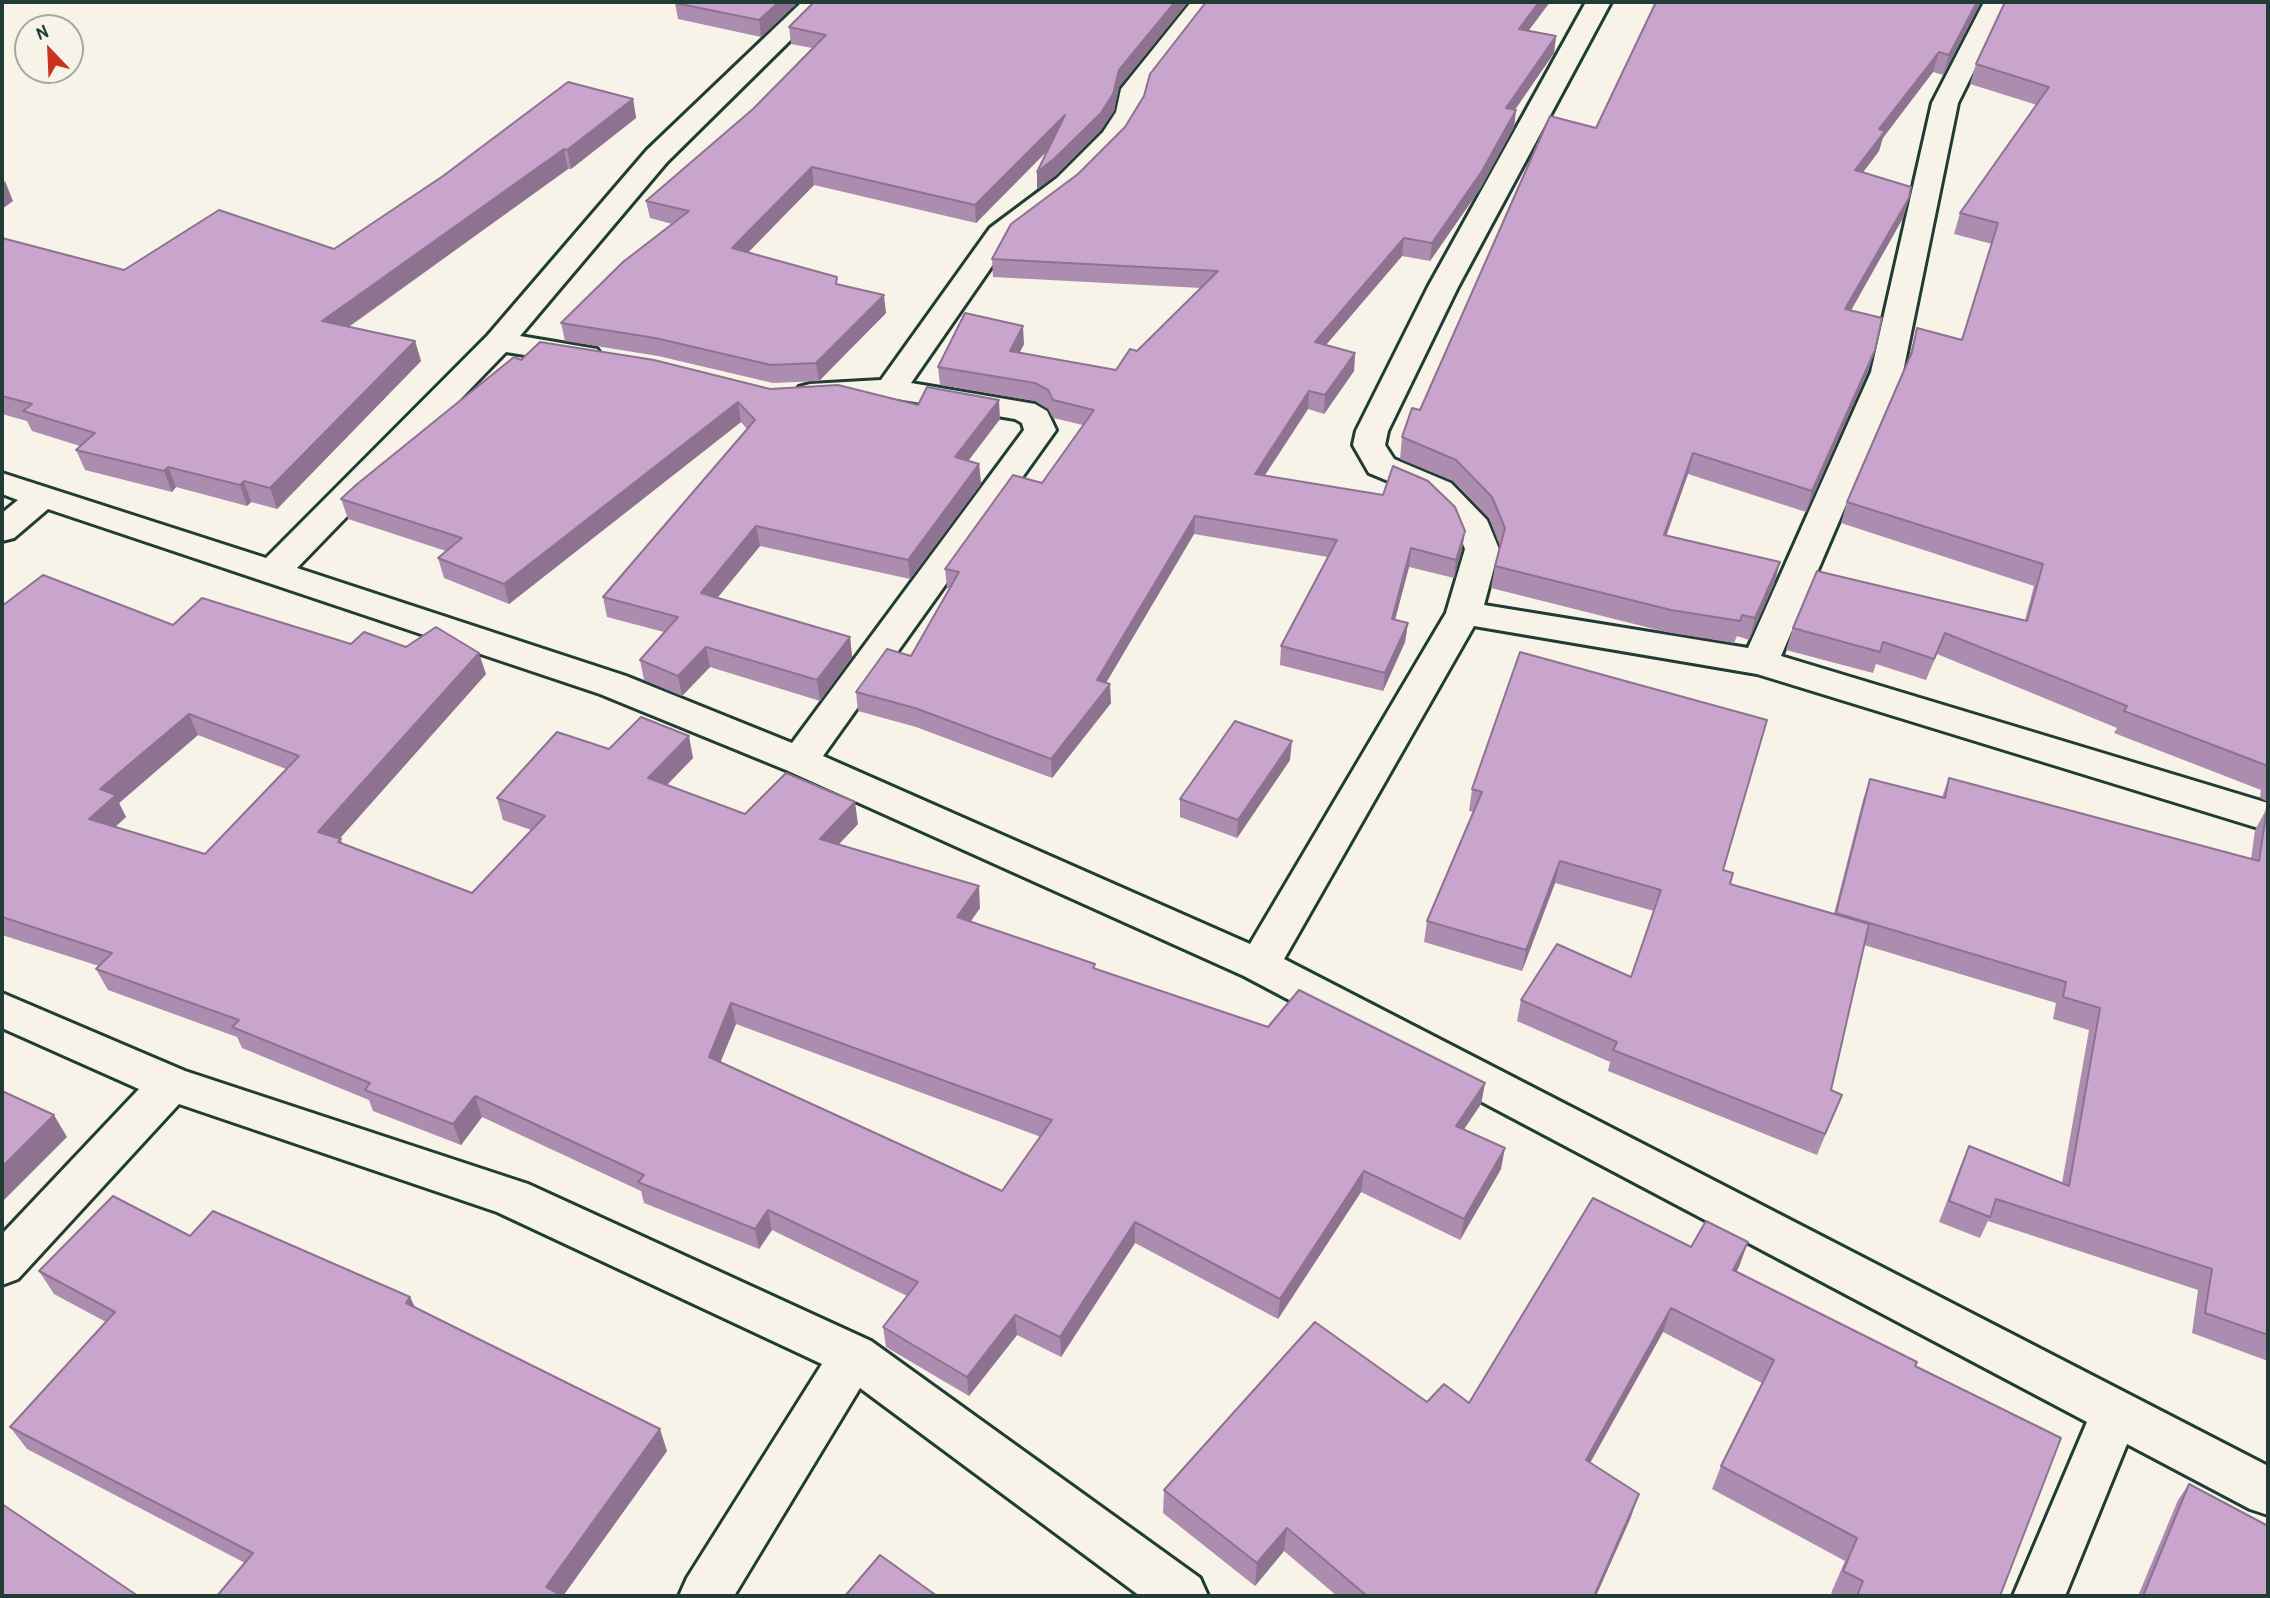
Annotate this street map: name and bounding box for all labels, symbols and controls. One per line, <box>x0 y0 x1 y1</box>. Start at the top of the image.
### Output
north arrow <box>14 14 84 84</box>
text: N <box>32 18 51 45</box>

